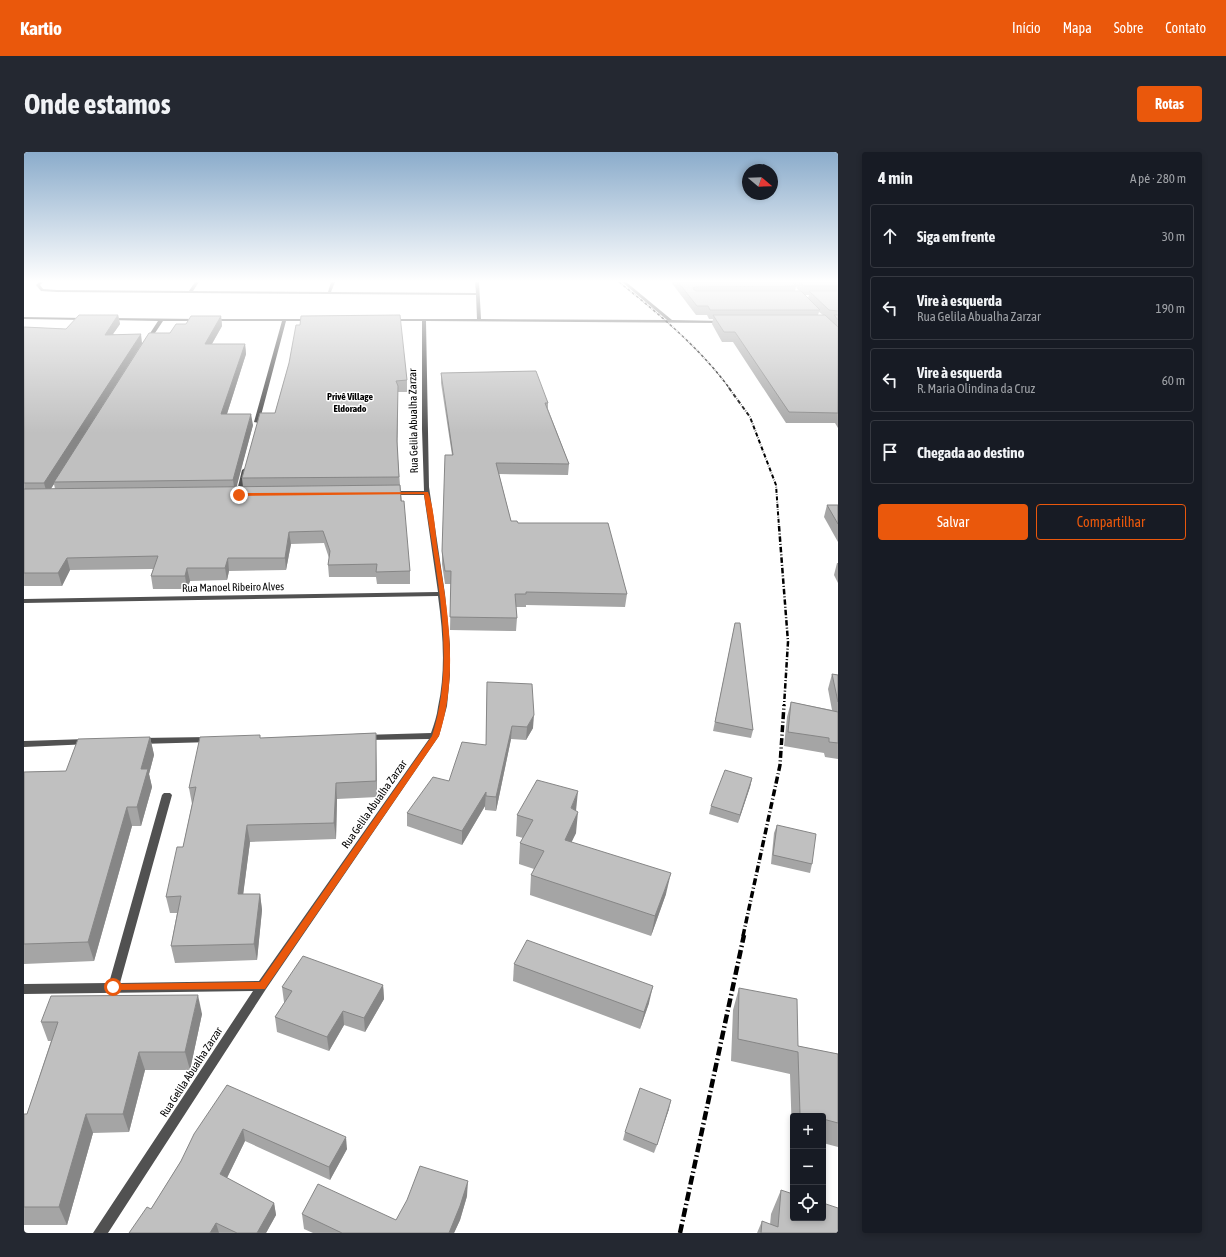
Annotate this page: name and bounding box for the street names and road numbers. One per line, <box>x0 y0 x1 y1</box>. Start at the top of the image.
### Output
street label: Rua Gelila Abualha Zarzar <box>406 368 420 473</box>
street label: Rua Manoel Ribeiro Alves <box>182 580 284 594</box>
street label: Rua Gelila Abualha Zarzar <box>339 757 409 850</box>
street label: Rua Gelila Abualha Zarzar <box>157 1024 225 1119</box>

